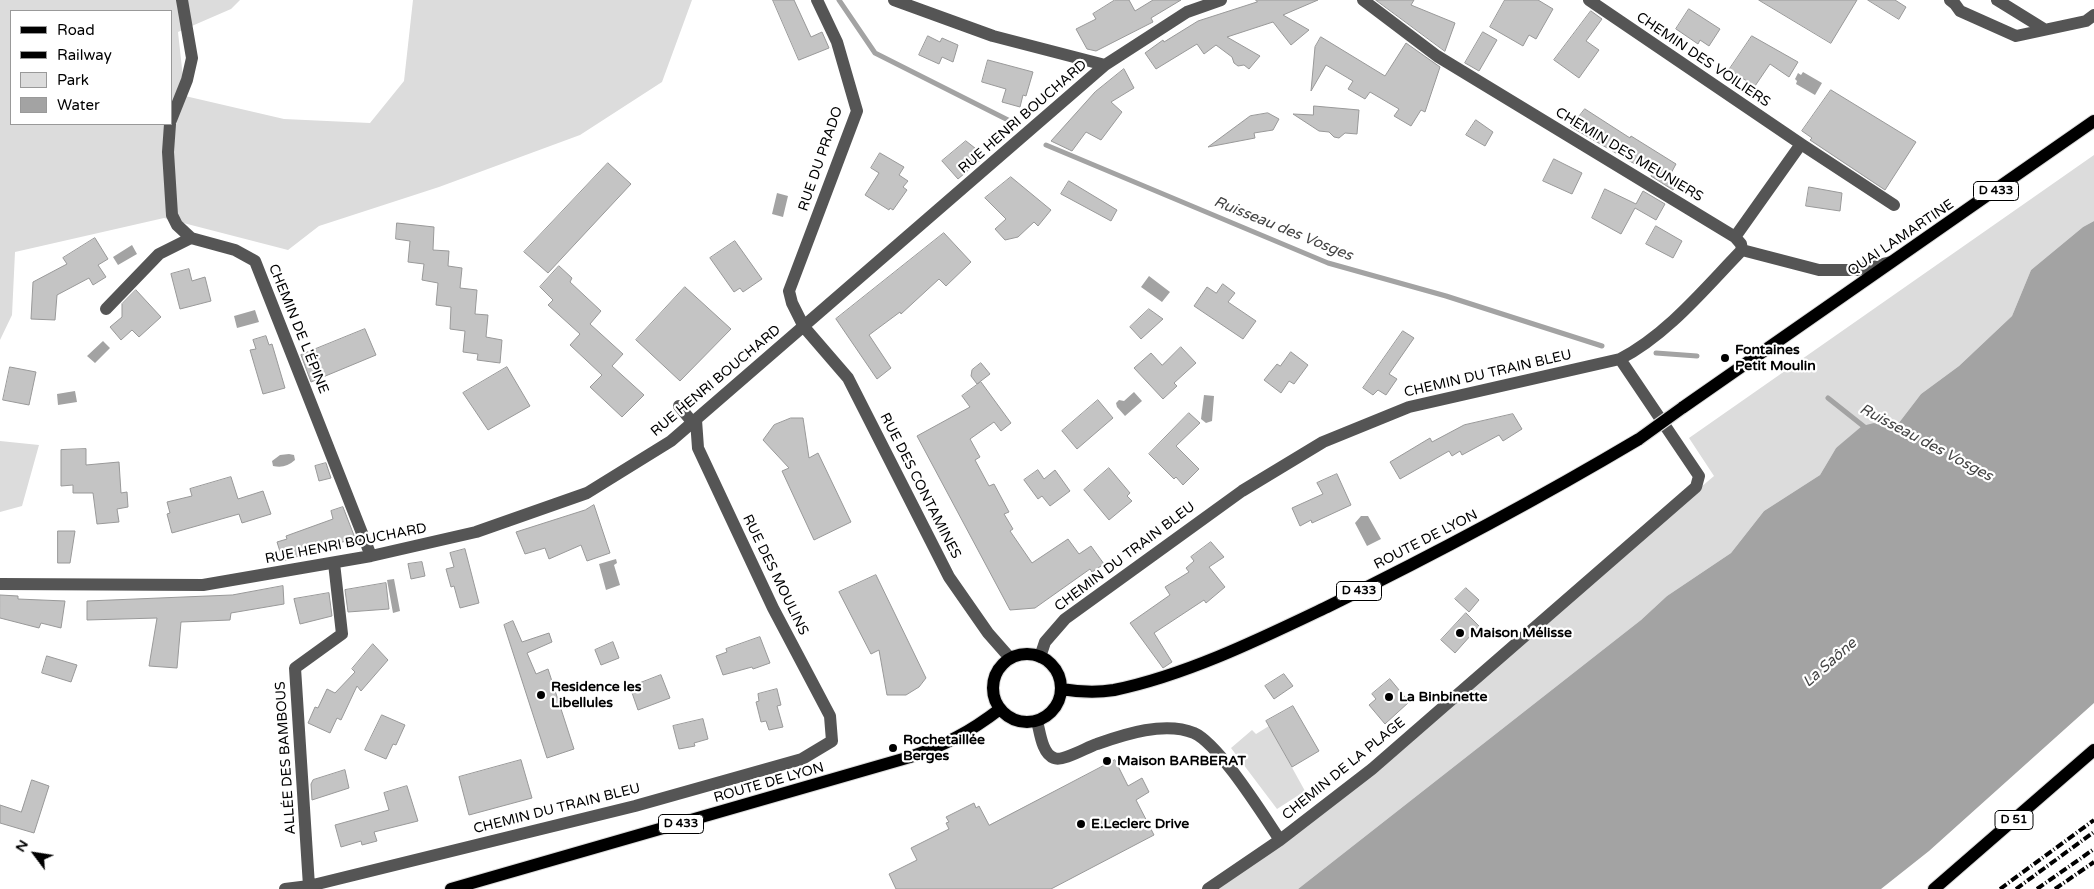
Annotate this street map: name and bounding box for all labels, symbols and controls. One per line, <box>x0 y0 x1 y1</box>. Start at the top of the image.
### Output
street label: CHEMIN DES VOILIERS <box>1633 9 1773 111</box>
legend <box>10 10 172 125</box>
text: Road <box>57 21 95 39</box>
text: Railway <box>57 46 112 64</box>
street label: RUE HENRI BOUCHARD <box>955 57 1091 177</box>
text: Park <box>57 71 89 89</box>
text: Water <box>57 96 100 114</box>
street label: RUE DU PRADO <box>795 104 847 214</box>
street label: CHEMIN DES MEUNIERS <box>1552 104 1706 206</box>
road number: D 433 <box>1974 182 2018 200</box>
water label: Ruisseau des Vosges <box>1211 193 1355 265</box>
street label: QUAI LAMARTINE <box>1845 196 1957 280</box>
street label: CHEMIN DE L'ÉPINE <box>264 262 332 396</box>
street label: RUE HENRI BOUCHARD <box>648 322 784 440</box>
place label: Fontaines Petit Moulin <box>1735 342 1816 374</box>
street label: CHEMIN DU TRAIN BLEU <box>1403 347 1573 401</box>
marker: Fontaines Petit Moulin <box>1719 352 1731 364</box>
water label: Ruisseau des Vosges <box>1856 400 1996 486</box>
street label: RUE DES CONTAMINES <box>876 410 964 562</box>
street label: CHEMIN DU TRAIN BLEU <box>1051 499 1199 615</box>
street label: ROUTE DE LYON <box>1371 507 1481 573</box>
street label: RUE DES MOULINS <box>738 512 812 638</box>
street label: RUE HENRI BOUCHARD <box>264 520 428 568</box>
road number: D 433 <box>1336 582 1382 600</box>
place label: Maison Mélisse <box>1470 625 1572 641</box>
marker: Maison Mélisse <box>1454 627 1466 639</box>
water label: La Saône <box>1799 635 1861 691</box>
place label: Residence les Libellules <box>551 679 641 712</box>
street label: ALLÉE DES BAMBOUS <box>272 681 300 835</box>
marker: Residence les Libellules <box>535 689 547 701</box>
place label: La Binbinette <box>1399 689 1487 705</box>
marker: La Binbinette <box>1383 691 1395 703</box>
street label: CHEMIN DE LA PLAGE <box>1279 714 1409 824</box>
place label: Rochetaillée Berges <box>903 732 985 764</box>
marker: Rochetaillée Berges <box>887 742 899 754</box>
place label: Maison BARBERAT <box>1117 753 1246 769</box>
marker: Maison BARBERAT <box>1101 755 1113 767</box>
street label: ROUTE DE LYON <box>712 759 826 807</box>
street label: CHEMIN DU TRAIN BLEU <box>472 780 642 838</box>
road number: D 51 <box>1995 810 2033 830</box>
road number: D 433 <box>658 814 704 834</box>
place label: E.Leclerc Drive <box>1091 816 1189 832</box>
marker: E.Leclerc Drive <box>1075 818 1087 830</box>
north arrow <box>10 829 60 879</box>
text: N <box>12 837 32 855</box>

